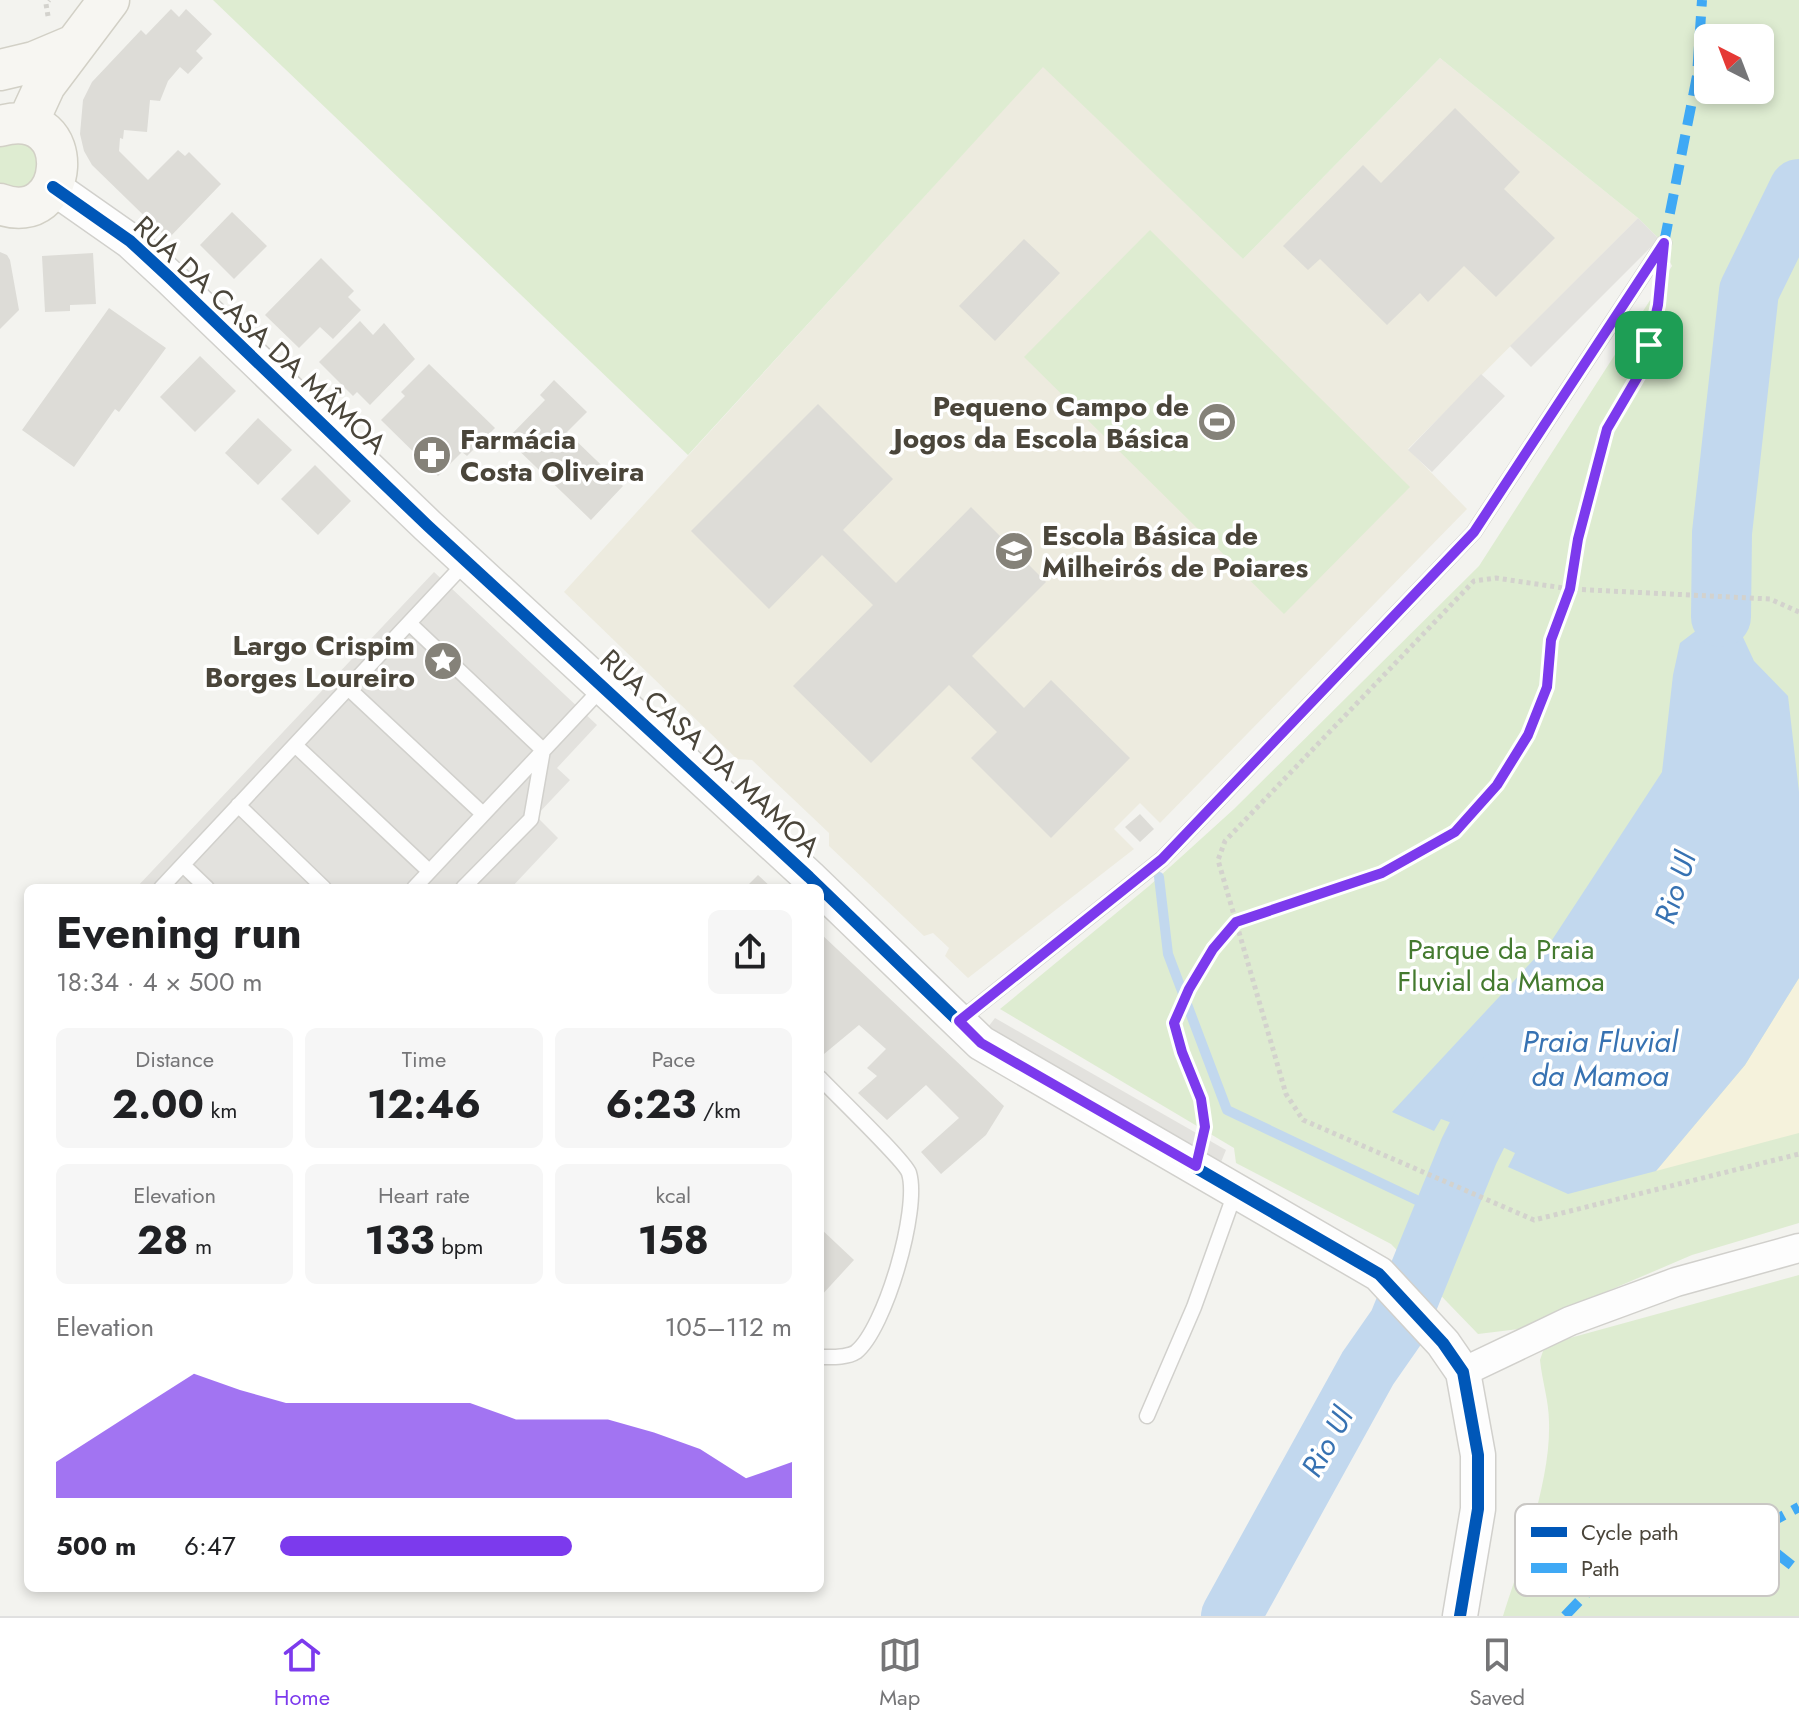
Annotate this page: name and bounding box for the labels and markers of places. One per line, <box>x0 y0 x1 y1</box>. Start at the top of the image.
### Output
pin <box>1615 311 1683 379</box>
place label: Pequeno Campo de Jogos da Escola Básica <box>888 386 1189 459</box>
sports icon: Pequeno Campo de Jogos da Escola Básica <box>1196 401 1238 443</box>
place label: Farmácia Costa Oliveira <box>460 419 644 492</box>
pharmacy icon: Farmácia Costa Oliveira <box>411 434 453 476</box>
place label: Escola Básica de Milheirós de Poiares <box>1042 515 1309 588</box>
school or university icon: Escola Básica de Milheirós de Poiares <box>993 530 1035 572</box>
place label: Largo Crispim Borges Loureiro <box>205 625 415 698</box>
place icon: Largo Crispim Borges Loureiro <box>422 640 464 682</box>

